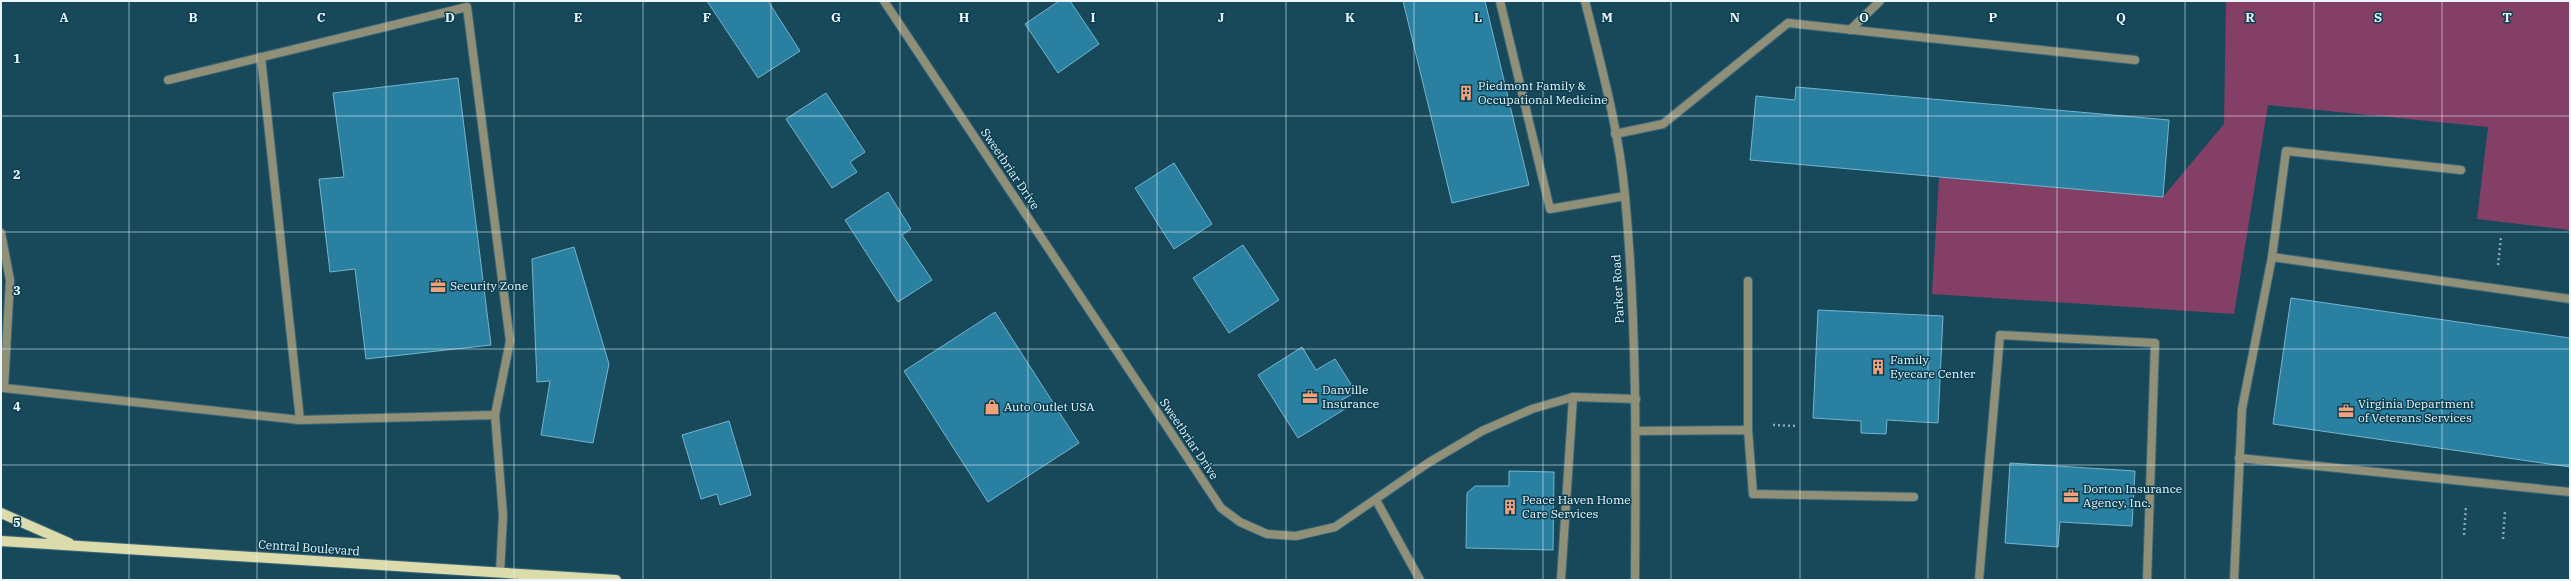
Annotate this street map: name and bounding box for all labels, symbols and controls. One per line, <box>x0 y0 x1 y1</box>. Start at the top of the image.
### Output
text: A <box>59 9 69 26</box>
text: B <box>188 9 198 26</box>
text: C <box>317 9 326 26</box>
text: D <box>445 9 455 26</box>
text: E <box>574 9 582 26</box>
text: F <box>703 9 711 26</box>
text: G <box>831 9 841 26</box>
text: H <box>959 9 970 26</box>
text: I <box>1091 9 1096 26</box>
text: J <box>1218 9 1225 26</box>
text: K <box>1345 9 1355 26</box>
text: L <box>1474 9 1482 26</box>
text: M <box>1601 9 1613 26</box>
text: N <box>1730 9 1740 26</box>
text: O <box>1859 9 1869 26</box>
text: P <box>1989 9 1998 26</box>
text: Q <box>2116 9 2126 26</box>
text: R <box>2245 9 2255 26</box>
text: S <box>2374 9 2382 26</box>
text: T <box>2502 9 2512 26</box>
text: 1 <box>13 50 21 67</box>
place label: Piedmont Family & Occupational Medicine <box>1478 78 1608 107</box>
building icon: Piedmont Family & Occupational Medicine <box>1457 84 1475 102</box>
street label: Sweetbriar Drive <box>978 125 1043 212</box>
text: 2 <box>13 166 21 183</box>
street label: Parker Road <box>1608 254 1627 324</box>
office icon: Security Zone <box>429 277 447 295</box>
place label: Security Zone <box>450 278 528 293</box>
text: 3 <box>13 282 21 299</box>
place label: Family Eyecare Center <box>1890 352 1976 381</box>
building icon: Family Eyecare Center <box>1869 358 1887 376</box>
place label: Danville Insurance <box>1322 382 1379 411</box>
office icon: Danville Insurance <box>1301 388 1319 406</box>
street label: Sweetbriar Drive <box>1157 395 1222 482</box>
place label: Virginia Department of Veterans Services <box>2358 396 2474 425</box>
text: 4 <box>13 398 21 415</box>
shop icon: Auto Outlet USA <box>983 398 1001 416</box>
place label: Auto Outlet USA <box>1004 399 1095 414</box>
office icon: Virginia Department of Veterans Services <box>2337 402 2355 420</box>
place label: Dorton Insurance Agency, Inc. <box>2083 481 2182 510</box>
office icon: Dorton Insurance Agency, Inc. <box>2062 487 2080 505</box>
place label: Peace Haven Home Care Services <box>1522 492 1631 521</box>
building icon: Peace Haven Home Care Services <box>1501 498 1519 516</box>
text: 5 <box>13 514 21 531</box>
street label: Central Boulevard <box>258 536 360 559</box>

